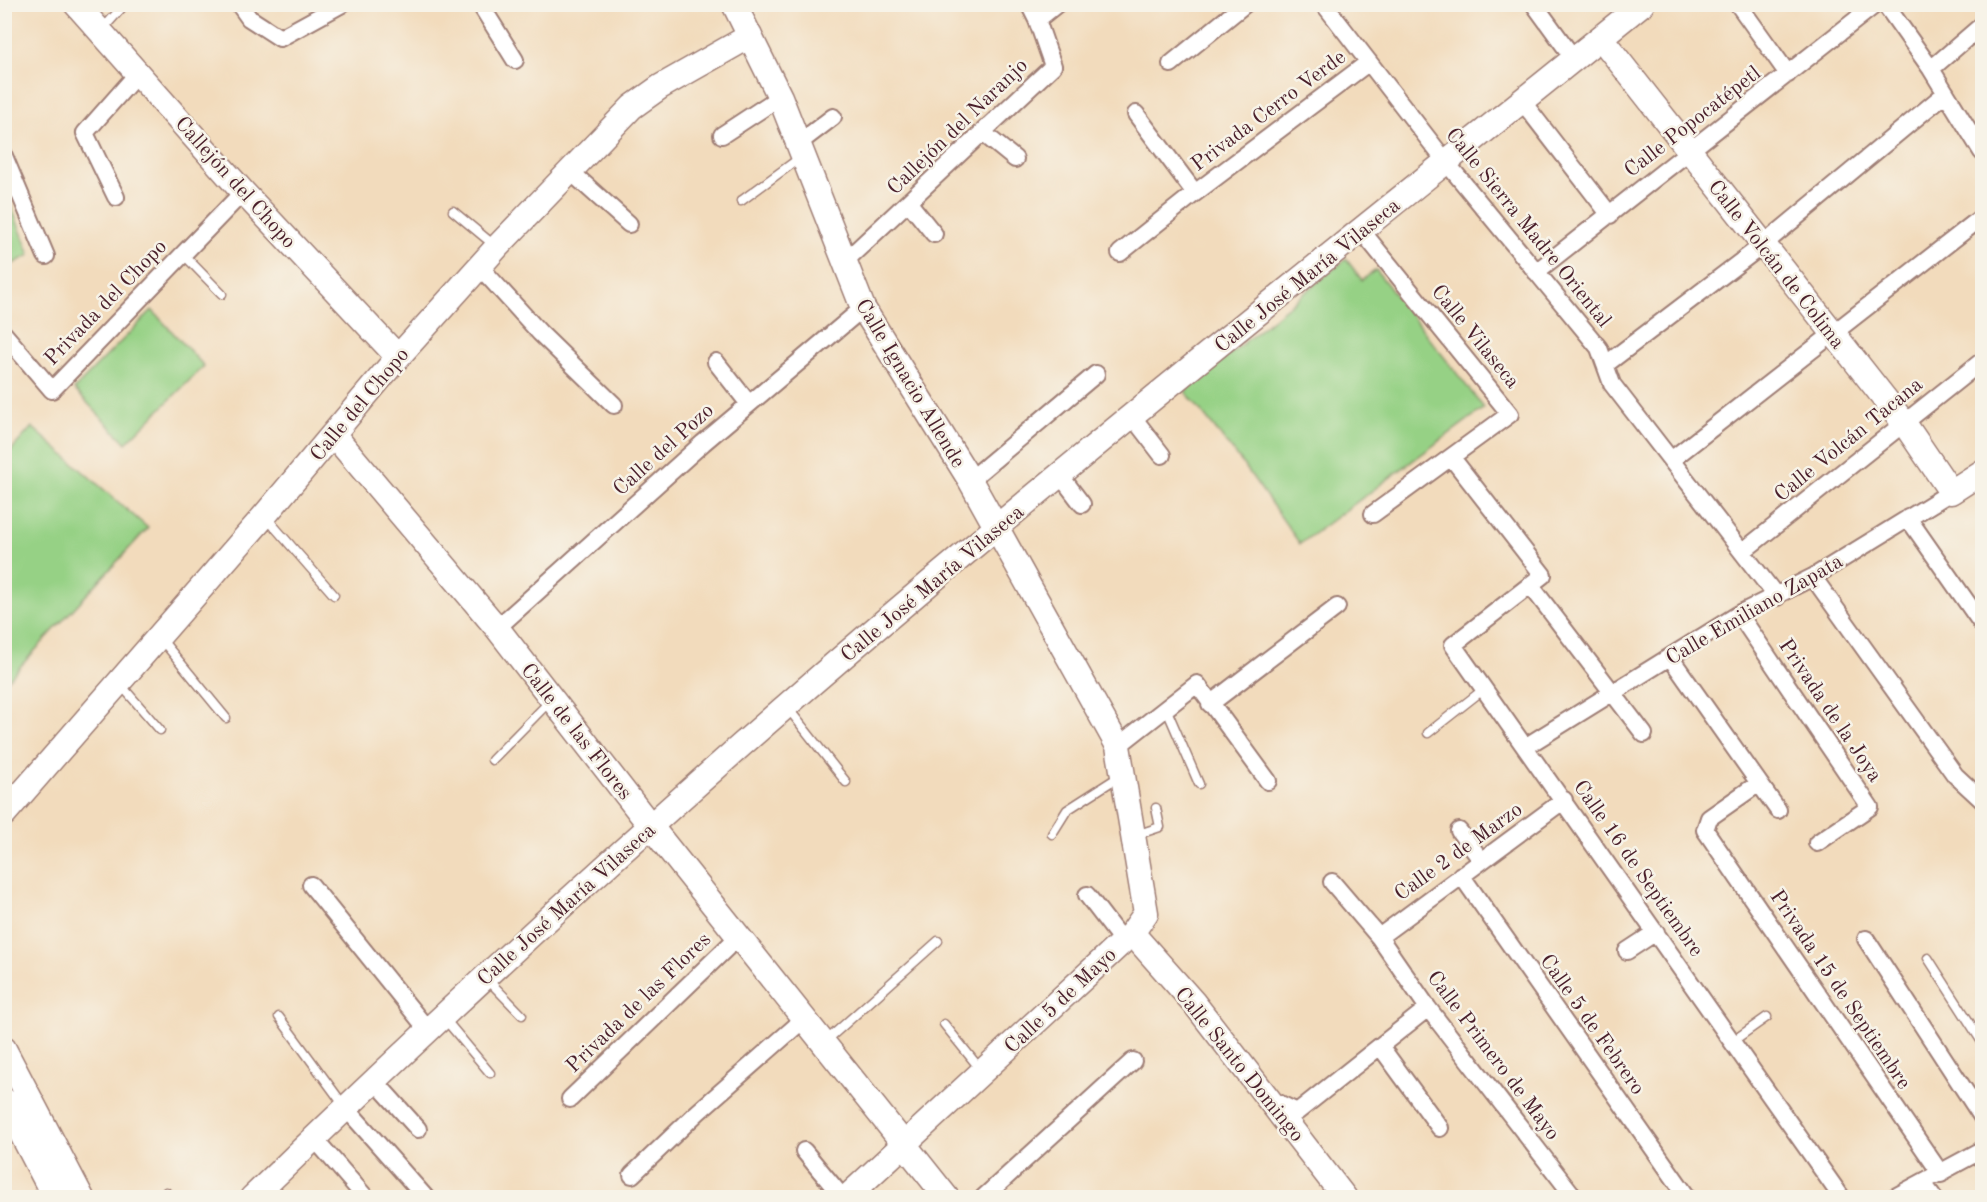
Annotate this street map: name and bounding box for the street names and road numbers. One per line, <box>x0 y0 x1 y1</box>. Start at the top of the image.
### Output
street label: Privada Cerro Verde <box>1188 47 1350 176</box>
street label: Callejón del Naranjo <box>884 55 1032 199</box>
street label: Calle Popocatépetl <box>1621 63 1765 182</box>
street label: Callejón del Chopo <box>170 113 299 253</box>
street label: Calle Sierra Madre Oriental <box>1441 124 1615 332</box>
street label: Calle Volcán de Colima <box>1704 177 1848 353</box>
street label: Calle José María Vilaseca <box>1211 195 1405 357</box>
street label: Privada del Chopo <box>41 236 171 370</box>
street label: Calle Vilaseca <box>1427 281 1523 393</box>
street label: Calle Ignacio Allende <box>851 296 968 472</box>
street label: Calle del Chopo <box>307 344 413 466</box>
street label: Calle Volcán Tacana <box>1771 374 1927 506</box>
street label: Calle del Pozo <box>610 400 718 500</box>
street label: Calle José María Vilaseca <box>838 502 1028 667</box>
street label: Calle Emiliano Zapata <box>1663 551 1847 670</box>
street label: Privada de la Joya <box>1774 635 1885 786</box>
street label: Calle de las Flores <box>516 660 635 804</box>
street label: Calle 16 de Septiembre <box>1569 777 1707 961</box>
street label: Calle 2 de Marzo <box>1391 799 1527 905</box>
street label: Calle José María Vilaseca <box>474 820 660 990</box>
street label: Privada 15 de Septiembre <box>1765 886 1914 1093</box>
street label: Privada de las Flores <box>563 929 715 1077</box>
street label: Calle 5 de Mayo <box>1001 944 1121 1058</box>
street label: Calle 5 de Febrero <box>1535 951 1648 1099</box>
street label: Calle Primero de Mayo <box>1422 967 1563 1144</box>
street label: Calle Santo Domingo <box>1170 984 1307 1146</box>

